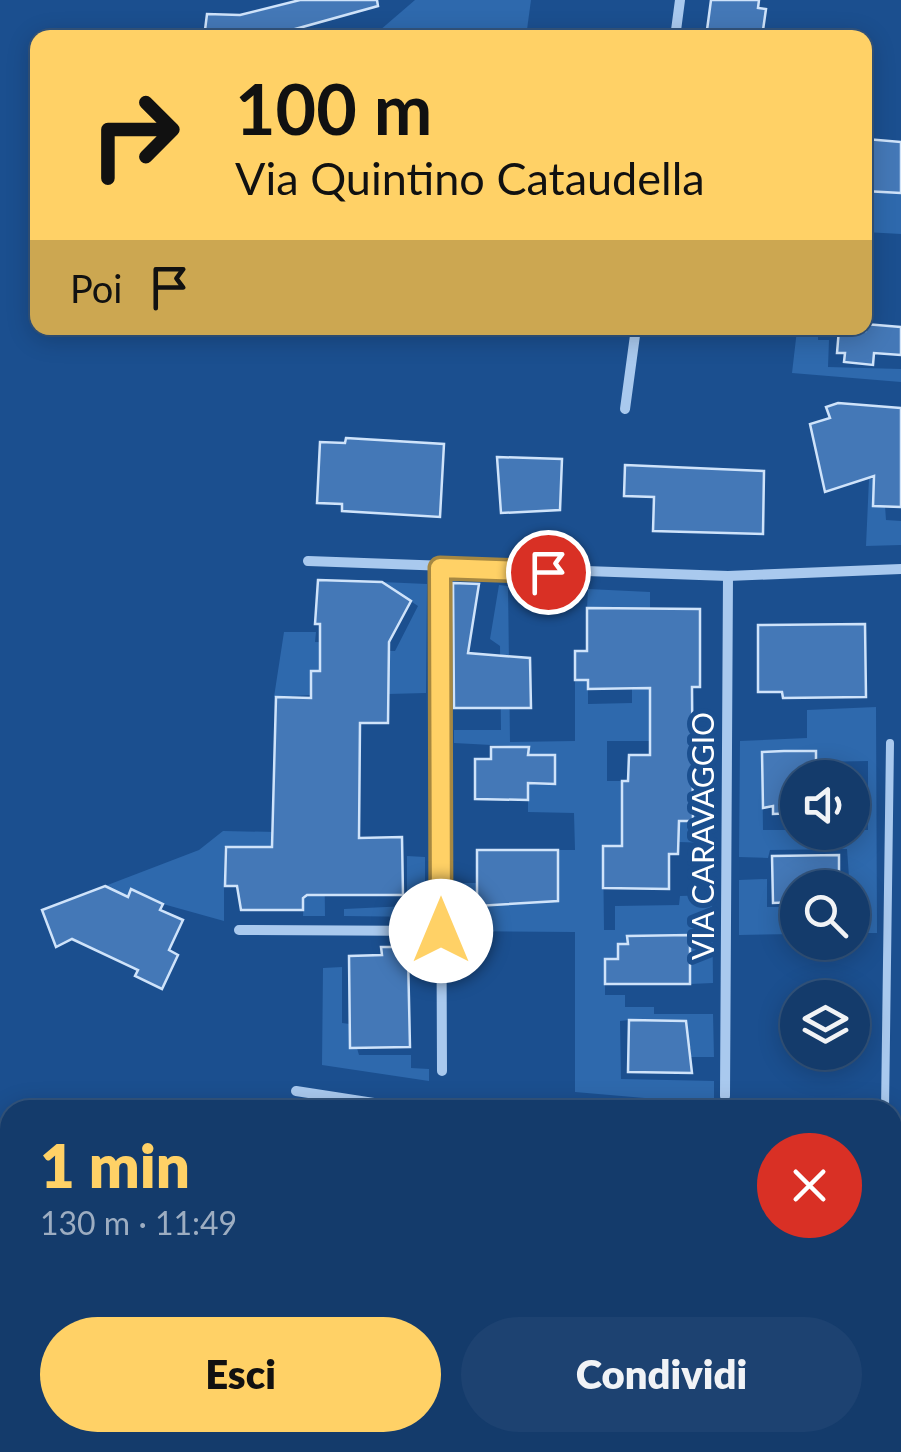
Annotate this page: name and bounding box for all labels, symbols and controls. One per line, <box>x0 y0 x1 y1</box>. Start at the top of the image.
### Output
text: 100 m <box>235 66 432 150</box>
icon: right <box>70 70 200 200</box>
text: Via Quintino Cataudella <box>235 151 705 205</box>
icon: arrive <box>142 260 197 315</box>
text: Poi <box>70 265 122 311</box>
pin <box>506 530 591 615</box>
icon: arrive <box>521 545 576 600</box>
street label: VIA CARAVAGGIO <box>684 712 720 960</box>
map controls <box>780 760 870 1070</box>
button: sound <box>780 760 870 850</box>
button: search <box>780 870 870 960</box>
position arrow <box>389 879 493 983</box>
button: layers <box>780 980 870 1070</box>
text: 1 min <box>40 1129 190 1201</box>
button: close <box>757 1133 862 1238</box>
text: 130 m · 11:49 <box>40 1203 237 1242</box>
button: Esci <box>40 1317 441 1432</box>
button: Condividi <box>461 1317 862 1432</box>

